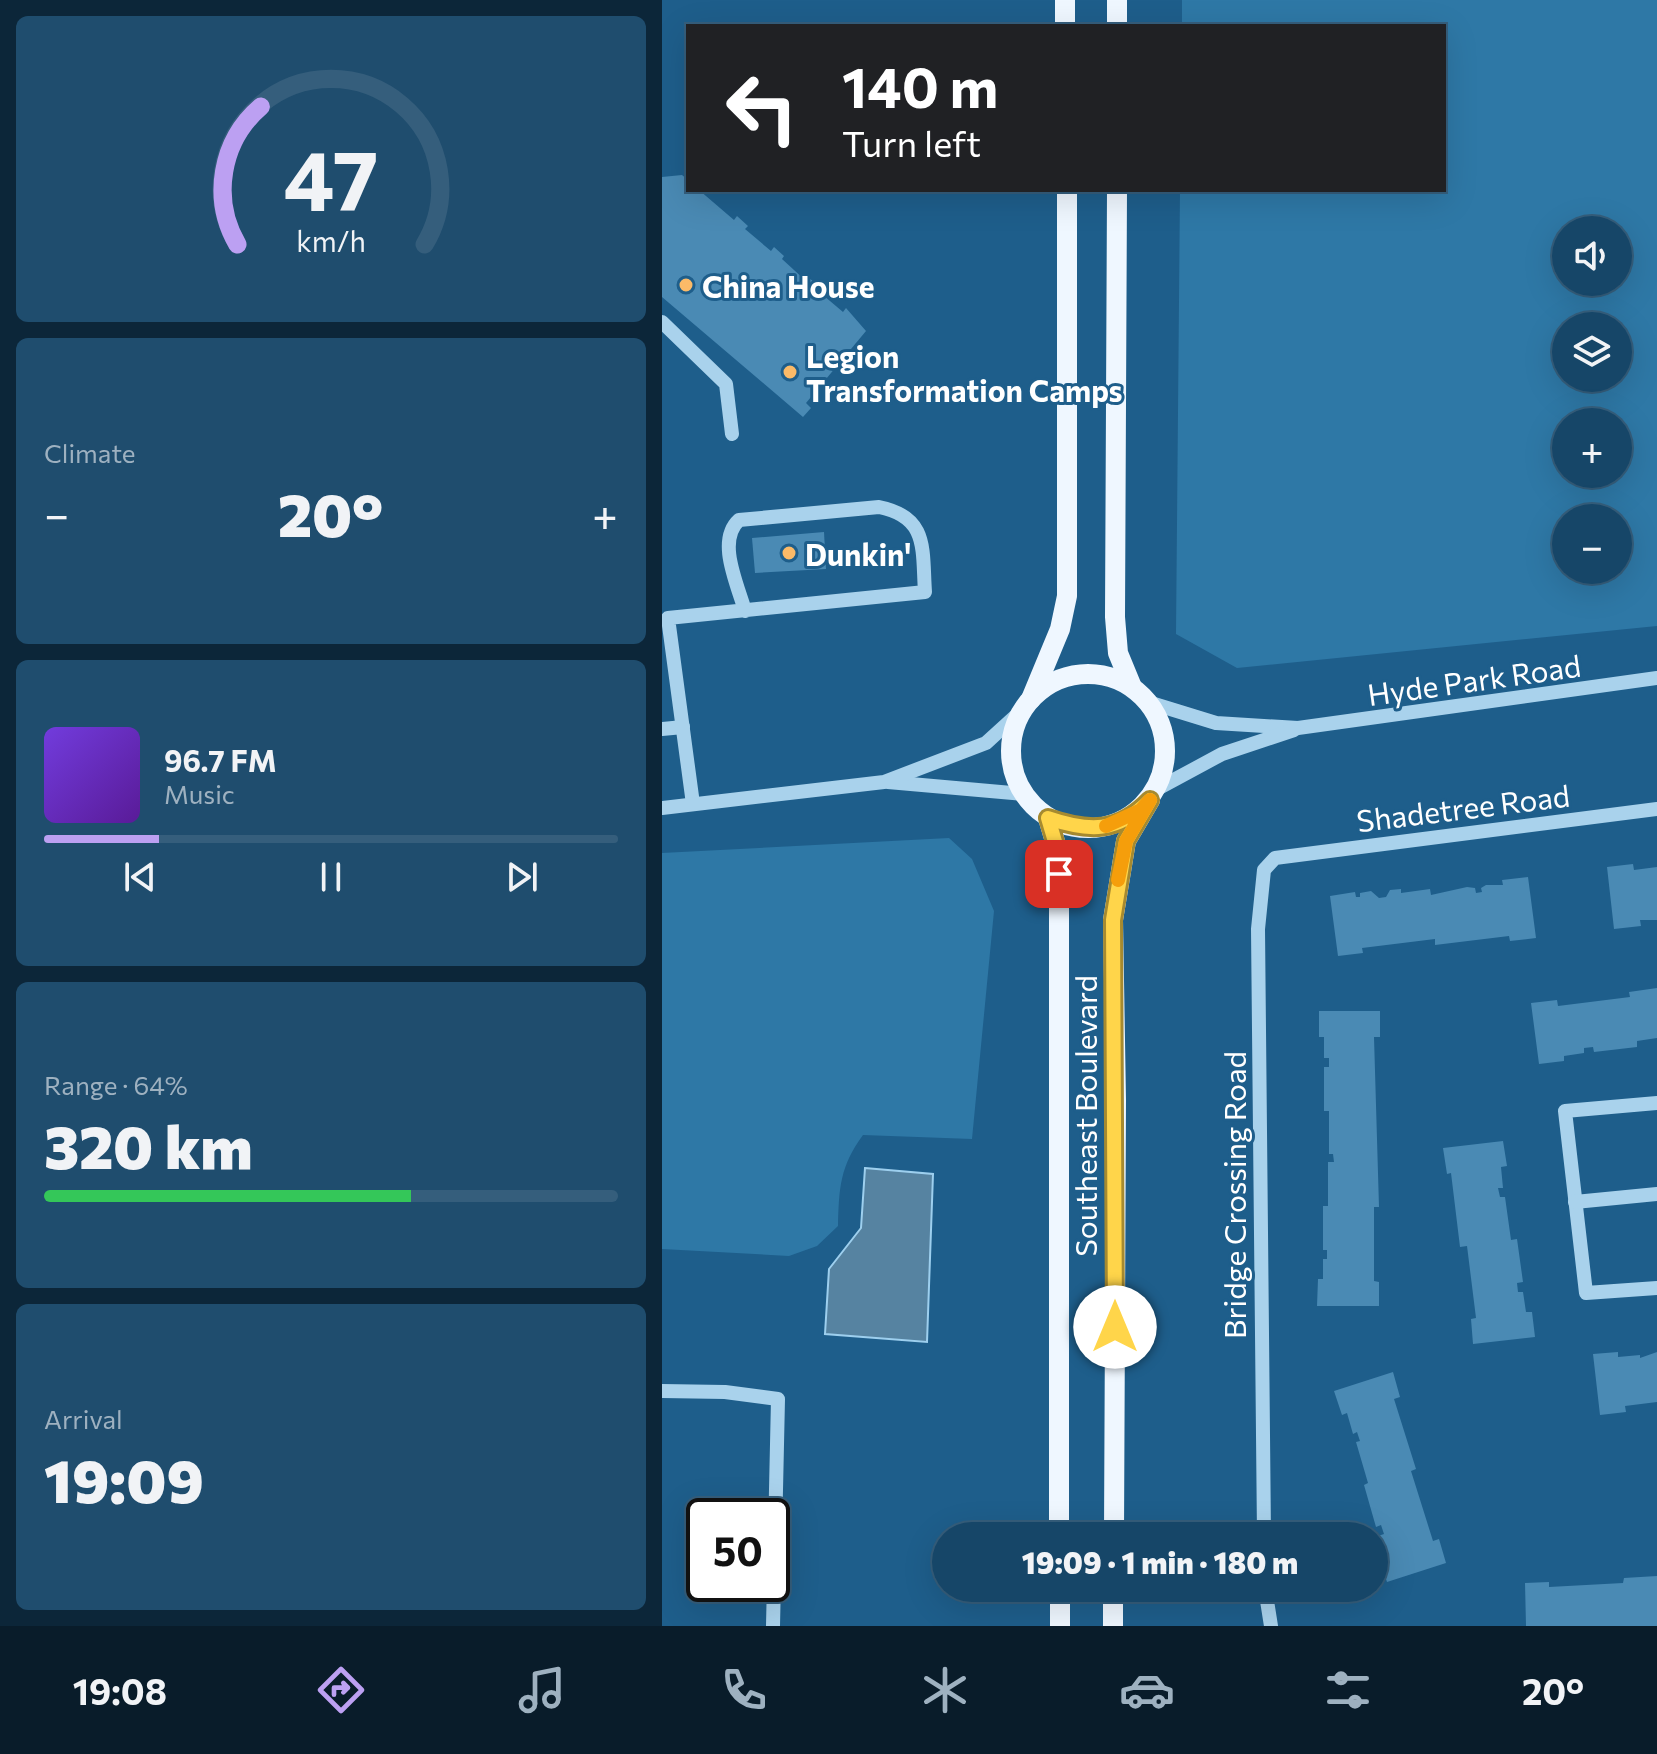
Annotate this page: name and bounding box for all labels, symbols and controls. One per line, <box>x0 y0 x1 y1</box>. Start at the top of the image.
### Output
text: 140 m <box>842 51 998 120</box>
icon: left <box>710 56 814 160</box>
text: Turn left <box>842 120 981 164</box>
text: 47 <box>283 126 379 228</box>
map controls <box>1552 216 1632 584</box>
button: sound <box>1552 216 1632 296</box>
text: km/h <box>296 223 366 258</box>
place label: China House <box>702 267 874 304</box>
marker: China House <box>677 276 695 294</box>
button: layers <box>1552 312 1632 392</box>
place label: Legion Transformation Camps <box>806 337 1123 408</box>
marker: Legion Transformation Camps <box>781 363 799 381</box>
button: + <box>1552 408 1632 488</box>
text: Climate <box>44 437 136 468</box>
text: 20° <box>278 476 383 549</box>
text: − <box>44 486 69 540</box>
text: + <box>592 486 618 540</box>
button: − <box>1552 504 1632 584</box>
place label: Dunkin' <box>805 535 911 572</box>
marker: Dunkin' <box>780 544 798 562</box>
street label: Hyde Park Road <box>1365 646 1583 712</box>
text: 96.7 FM <box>164 741 277 778</box>
street label: Shadetree Road <box>1354 776 1572 838</box>
text: Music <box>164 778 235 809</box>
pin <box>1025 840 1093 908</box>
icon: arrive <box>1037 852 1081 896</box>
icon: previous <box>118 855 162 899</box>
icon: pause <box>309 855 353 899</box>
icon: next <box>500 855 544 899</box>
street label: Southeast Boulevard <box>1066 975 1103 1257</box>
street label: Bridge Crossing Road <box>1215 1051 1252 1339</box>
text: Range · 64% <box>44 1069 188 1100</box>
text: 320 km <box>44 1108 253 1181</box>
position arrow <box>1073 1285 1157 1369</box>
text: Arrival <box>44 1403 123 1434</box>
text: 19:09 <box>44 1442 204 1515</box>
speed limit sign: 50 <box>686 1498 790 1602</box>
text: 19:09 · 1 min · 180 m <box>1022 1543 1298 1580</box>
icon: directions <box>313 1662 369 1718</box>
icon: music <box>514 1662 570 1718</box>
icon: phone <box>716 1662 772 1718</box>
icon: climate <box>917 1662 973 1718</box>
icon: car <box>1119 1662 1175 1718</box>
icon: filters <box>1320 1662 1376 1718</box>
text: 19:08 <box>73 1668 167 1712</box>
text: 20° <box>1522 1668 1584 1712</box>

